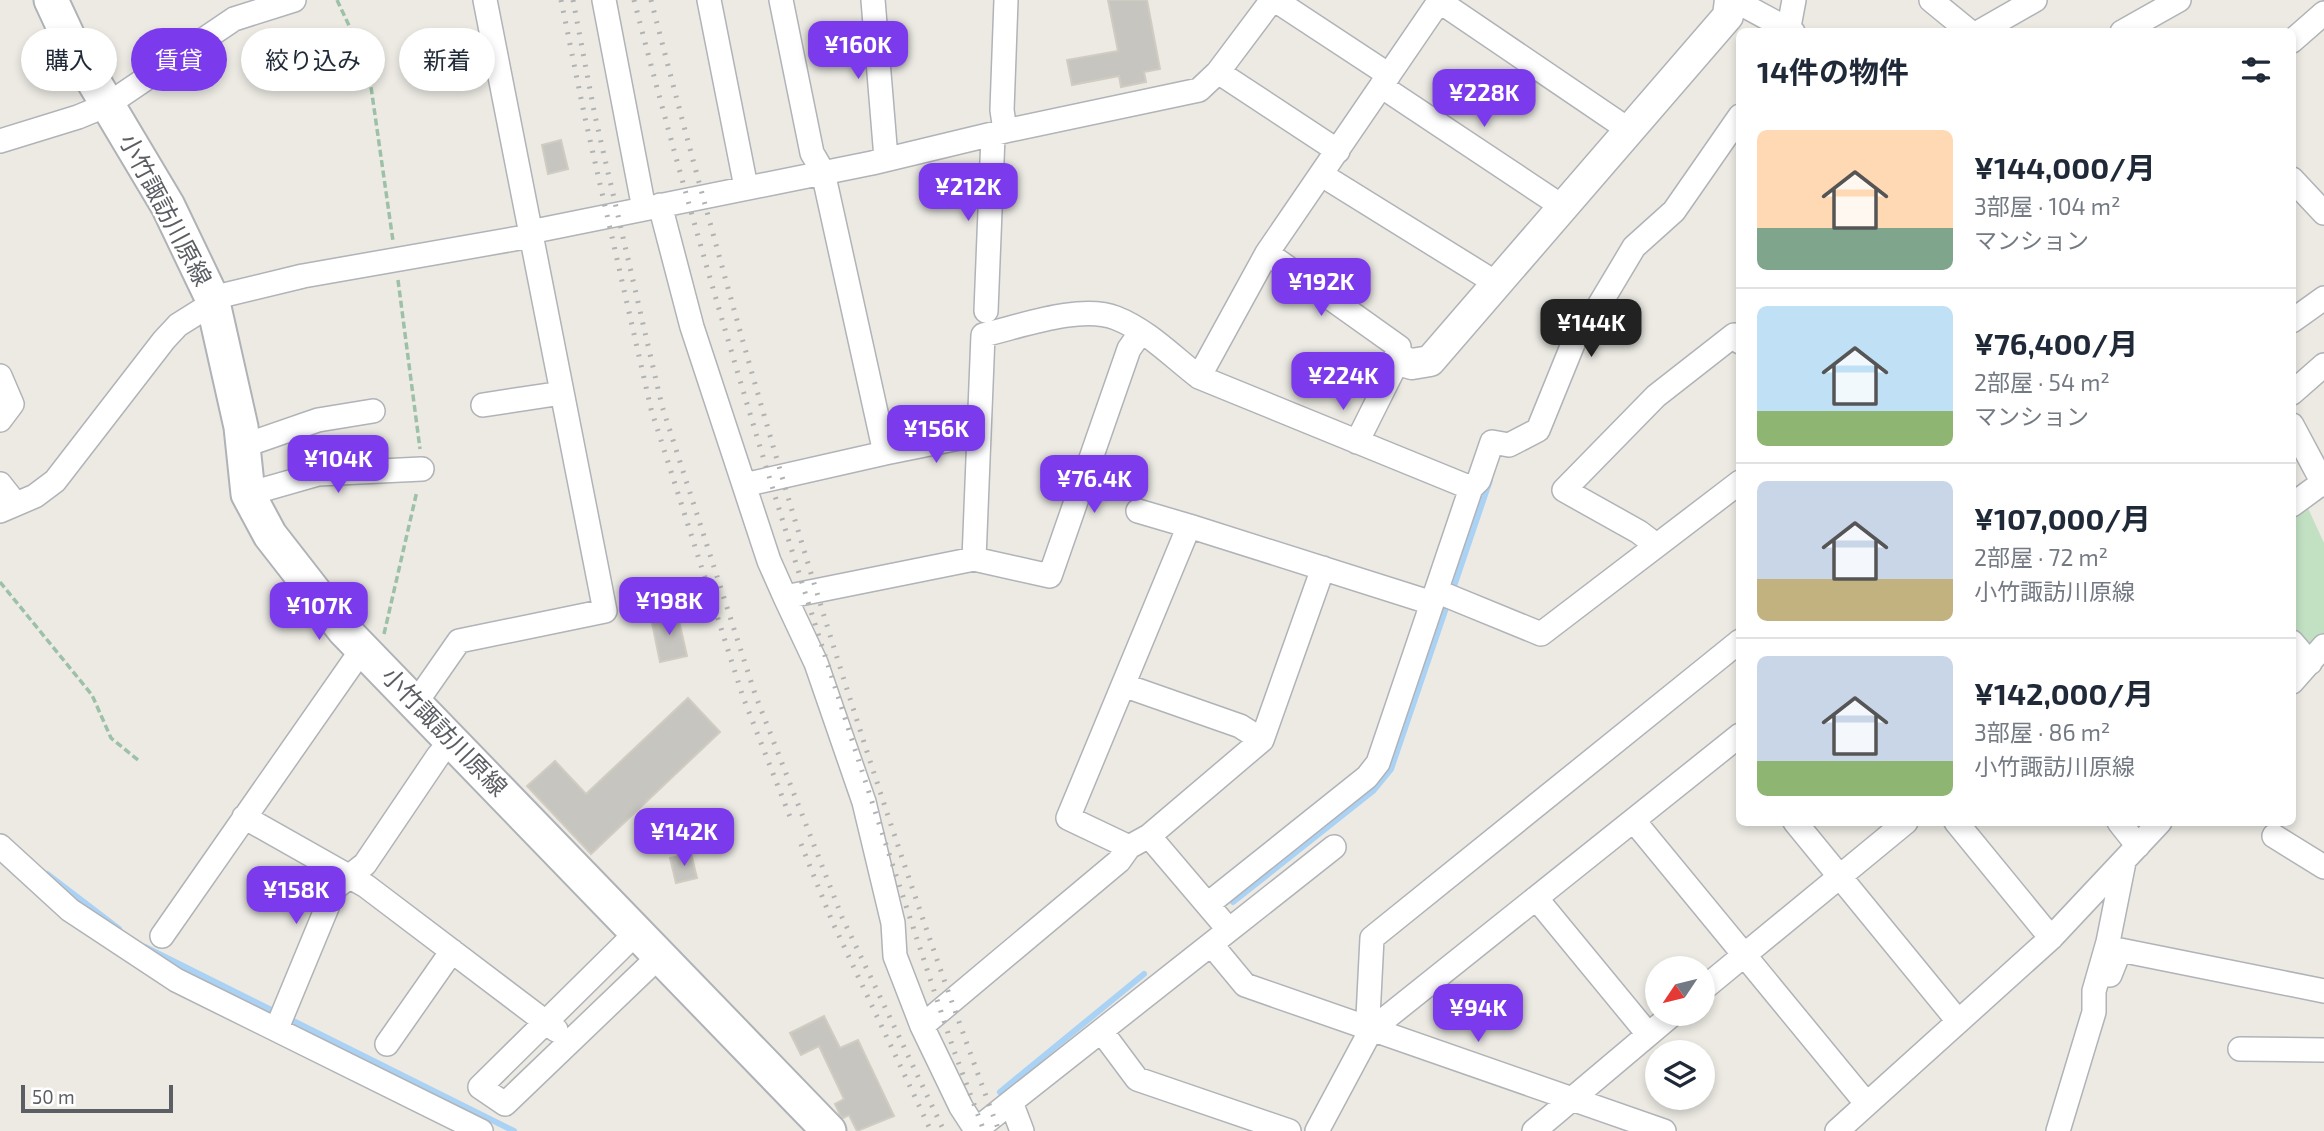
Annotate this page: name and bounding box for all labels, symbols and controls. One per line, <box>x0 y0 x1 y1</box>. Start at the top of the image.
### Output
pin: ¥160K <box>809 22 907 81</box>
chip: 購入 <box>21 28 117 91</box>
chip: 賃貸 <box>131 28 227 91</box>
chip: 絞り込み <box>241 28 385 91</box>
chip: 新着 <box>399 28 495 91</box>
text: ¥160K <box>824 30 892 58</box>
icon: filters <box>2237 51 2275 89</box>
text: 14件の物件 <box>1757 53 1909 89</box>
pin: ¥228K <box>1435 69 1533 129</box>
text: ¥228K <box>1449 78 1519 106</box>
street label: 小竹諏訪川原線 <box>114 128 219 290</box>
text: ¥144,000/月 <box>1974 149 2156 185</box>
icon: home <box>1813 158 1897 242</box>
pin: ¥212K <box>919 164 1017 223</box>
text: ¥212K <box>935 172 1001 200</box>
text: 3部屋 · 104 m² <box>1974 192 2120 220</box>
text: マンション <box>1974 226 2089 254</box>
pin: ¥192K <box>1272 258 1370 318</box>
text: ¥192K <box>1288 267 1354 295</box>
pin: ¥144K <box>1542 300 1640 359</box>
text: ¥144K <box>1556 308 1626 336</box>
text: ¥76,400/月 <box>1974 325 2138 361</box>
icon: home <box>1813 334 1897 418</box>
pin: ¥224K <box>1294 352 1392 412</box>
text: ¥224K <box>1307 361 1379 389</box>
text: 2部屋 · 54 m² <box>1974 368 2110 396</box>
text: マンション <box>1974 402 2089 430</box>
pin: ¥156K <box>887 406 985 465</box>
text: ¥156K <box>903 414 969 442</box>
pin: ¥104K <box>289 435 387 495</box>
text: ¥104K <box>304 444 372 472</box>
pin: ¥76.4K <box>1037 456 1151 515</box>
text: ¥76.4K <box>1056 464 1132 492</box>
text: ¥107,000/月 <box>1974 500 2151 536</box>
icon: home <box>1813 509 1897 593</box>
text: 2部屋 · 72 m² <box>1974 543 2108 571</box>
text: 小竹諏訪川原線 <box>1974 577 2135 605</box>
pin: ¥198K <box>620 578 718 637</box>
pin: ¥107K <box>270 582 368 642</box>
text: ¥198K <box>635 586 703 614</box>
text: ¥107K <box>286 591 352 619</box>
street label: 小竹諏訪川原線 <box>376 660 514 801</box>
text: ¥142,000/月 <box>1974 675 2154 711</box>
icon: home <box>1813 684 1897 768</box>
text: 3部屋 · 86 m² <box>1974 718 2110 746</box>
text: 小竹諏訪川原線 <box>1974 752 2135 780</box>
pin: ¥142K <box>635 808 733 868</box>
text: ¥142K <box>650 817 718 845</box>
pin: ¥158K <box>247 866 345 926</box>
text: ¥158K <box>263 875 329 903</box>
north arrow <box>1645 956 1715 1026</box>
map controls <box>1645 956 1715 1110</box>
pin: ¥94K <box>1437 984 1519 1044</box>
text: ¥94K <box>1449 993 1507 1021</box>
button: layers <box>1645 1040 1715 1110</box>
scale bar <box>21 1082 173 1114</box>
text: 50 m <box>32 1085 75 1108</box>

